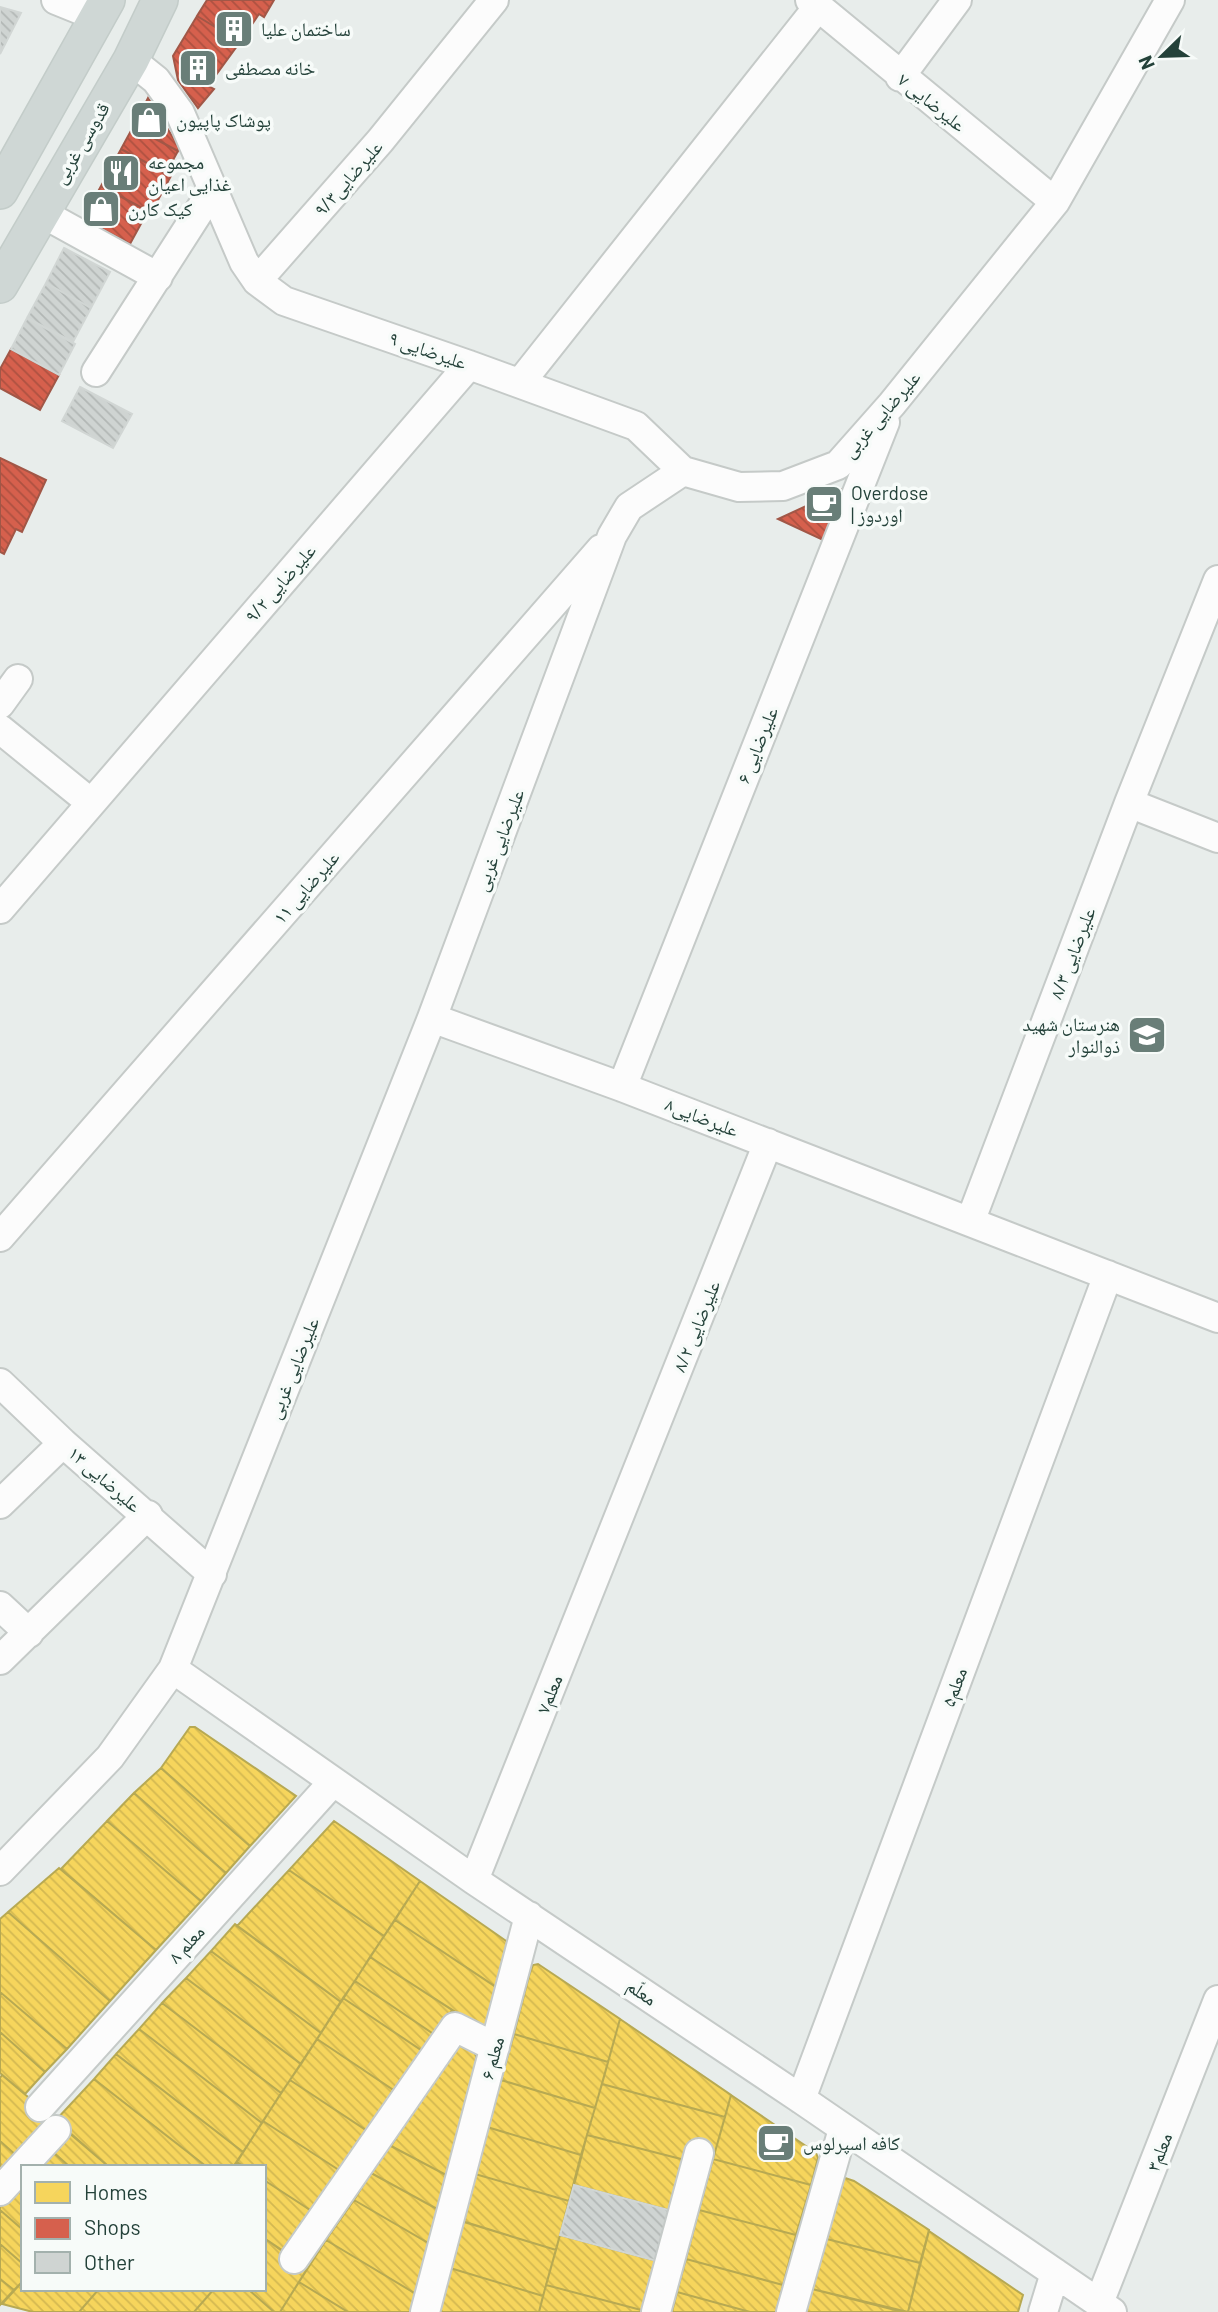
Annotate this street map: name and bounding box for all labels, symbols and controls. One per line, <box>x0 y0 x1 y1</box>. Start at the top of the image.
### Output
building icon: ساختمان علیا <box>213 8 255 50</box>
place label: ساختمان علیا <box>261 17 351 41</box>
north arrow <box>1127 21 1197 91</box>
building icon: خانه مصطفی <box>177 47 219 89</box>
text: N <box>1133 53 1159 73</box>
place label: خانه مصطفی <box>225 56 315 80</box>
street label: ۷ علیرضایی <box>893 67 971 137</box>
street label: قدوسی غربی <box>47 98 115 188</box>
shop icon: پوشاک پاپیون <box>128 99 170 141</box>
place label: پوشاک پاپیون <box>176 108 271 132</box>
street label: علیرضایی۹/۳ <box>309 135 388 221</box>
place label: مجموعه غذایی اعیان <box>148 150 232 196</box>
restaurant icon: مجموعه غذایی اعیان <box>100 152 142 194</box>
shop icon: کیک کارن <box>80 188 122 230</box>
place label: کیک کارن <box>128 197 193 221</box>
street label: ۹ علیرضایی <box>386 326 470 375</box>
street label: علیرضایی غربی <box>837 365 926 462</box>
place label: Overdose | اوردوز <box>851 481 928 527</box>
cafe icon: Overdose | اوردوز <box>803 483 845 525</box>
street label: ۹/۲ علیرضایی <box>239 538 321 627</box>
street label: ۶ علیرضایی <box>731 703 783 787</box>
street label: علیرضایی غربی <box>469 785 530 894</box>
street label: ۱۱ علیرضایی <box>268 845 345 928</box>
street label: ۸/۳ علیرضایی <box>1043 903 1101 1002</box>
place label: هنرستان شهید ذوالنوار <box>1022 1012 1120 1058</box>
school or university icon: هنرستان شهید ذوالنوار <box>1126 1014 1168 1056</box>
street label: علیرضایی۸ <box>662 1092 742 1142</box>
street label: علیرضایی ۸/۲ <box>667 1276 725 1375</box>
street label: علیرضایی غربی <box>262 1313 324 1422</box>
street label: ۱۳ علیرضایی <box>64 1441 147 1518</box>
street label: معلم۵ <box>936 1664 973 1710</box>
street label: معلم۷ <box>530 1671 568 1717</box>
street label: ۸ معلم <box>163 1920 210 1969</box>
street label: معلّم <box>622 1973 662 2012</box>
street label: ۶ معلم <box>475 2034 510 2082</box>
cafe icon: کافه اسپرلوس <box>755 2122 797 2164</box>
street label: معلم۳ <box>1141 2129 1178 2175</box>
place label: کافه اسپرلوس <box>803 2131 900 2155</box>
legend <box>21 2165 266 2291</box>
text: Homes <box>84 2179 148 2204</box>
text: Shops <box>84 2214 141 2239</box>
text: Other <box>84 2249 135 2274</box>

